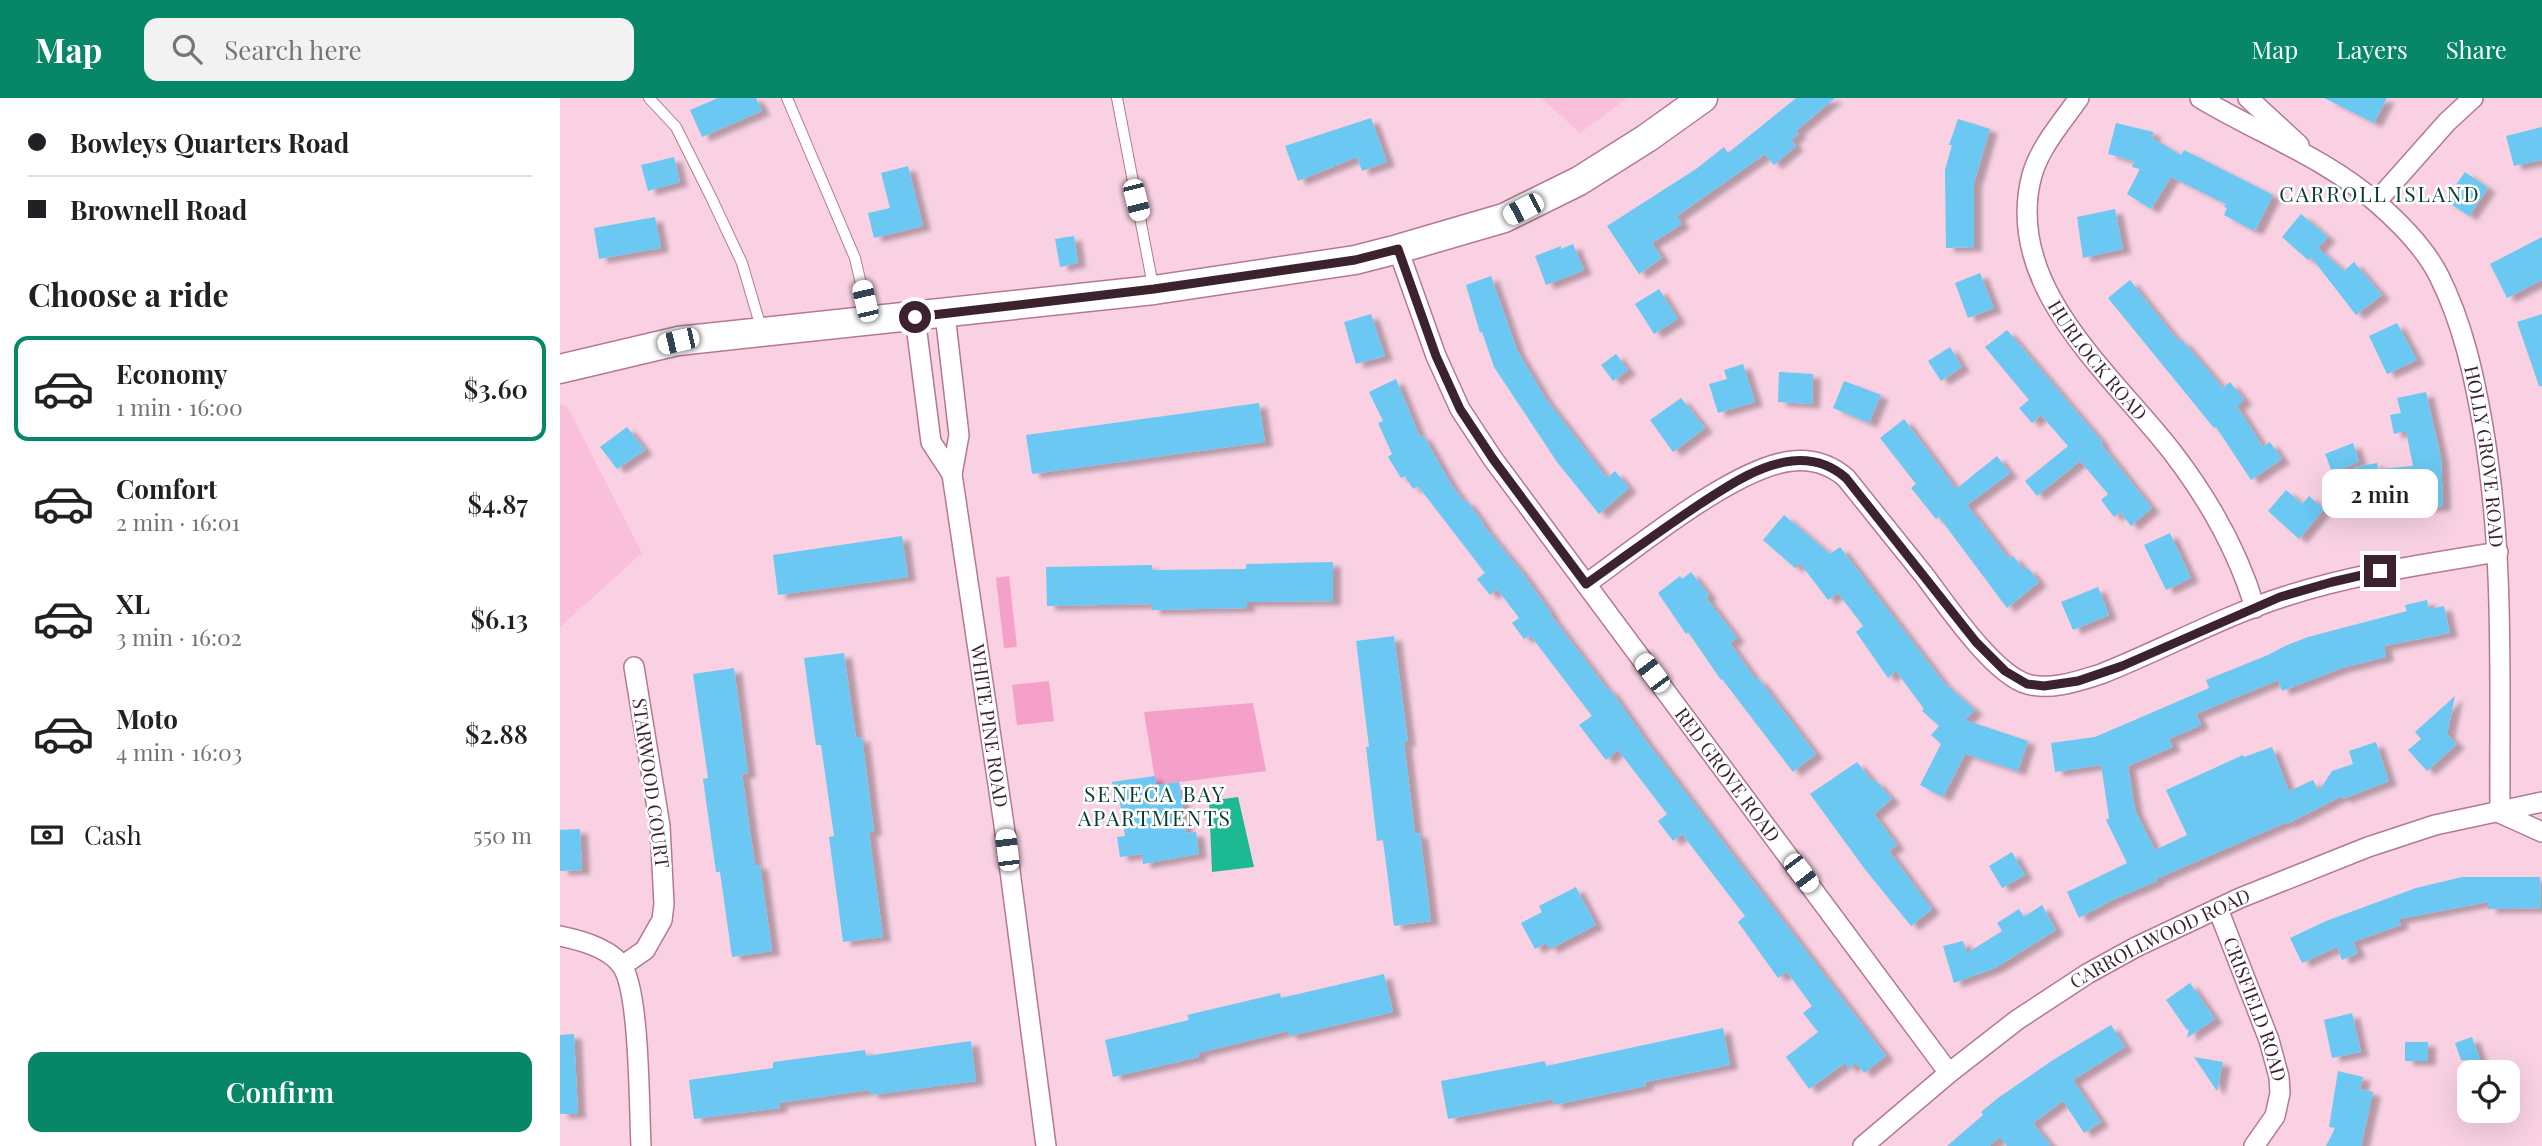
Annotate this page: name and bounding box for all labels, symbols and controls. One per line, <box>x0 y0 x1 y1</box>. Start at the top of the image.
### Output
search box <box>144 18 634 81</box>
text: Map <box>35 27 102 71</box>
icon: search <box>168 30 206 68</box>
text: Search here <box>224 32 362 67</box>
text: Map <box>2252 33 2298 65</box>
text: Layers <box>2336 33 2408 65</box>
text: Share <box>2446 33 2507 65</box>
text: Bowleys Quarters Road <box>70 125 349 160</box>
car <box>1121 177 1152 223</box>
district label: CARROLL ISLAND <box>2279 179 2481 207</box>
car <box>1500 190 1547 228</box>
text: Brownell Road <box>70 192 247 227</box>
text: Choose a ride <box>28 272 229 315</box>
car <box>851 278 880 324</box>
street label: HURLOCK ROAD <box>2043 295 2154 425</box>
route start <box>899 301 931 333</box>
car <box>656 326 701 356</box>
text: Economy <box>116 356 227 391</box>
icon: car <box>32 357 95 420</box>
street label: HOLLY GROVE ROAD <box>2459 363 2511 548</box>
text: $3.60 <box>464 371 528 406</box>
text: 1 min · 16:00 <box>116 391 243 422</box>
callout: 2 min <box>2322 470 2438 518</box>
text: Comfort <box>116 471 217 506</box>
icon: car <box>32 472 95 535</box>
text: 2 min <box>2351 478 2409 509</box>
text: $4.87 <box>468 486 528 521</box>
text: 2 min · 16:01 <box>116 506 240 537</box>
route end <box>2364 555 2396 587</box>
text: XL <box>116 586 150 621</box>
icon: car <box>32 587 95 650</box>
text: $6.13 <box>470 601 528 636</box>
text: 3 min · 16:02 <box>116 621 242 652</box>
street label: WHITE PINE ROAD <box>965 641 1015 809</box>
car <box>1631 650 1674 696</box>
street label: STARWOOD COURT <box>627 696 677 870</box>
text: Moto <box>116 701 178 736</box>
icon: car <box>32 702 95 765</box>
street label: RED GROVE ROAD <box>1670 702 1787 847</box>
text: $2.88 <box>465 716 528 751</box>
text: 4 min · 16:03 <box>116 736 242 767</box>
district label: SENECA BAY APARTMENTS <box>1077 779 1232 831</box>
icon: cash <box>28 816 66 854</box>
text: Cash <box>84 817 142 852</box>
text: 550 m <box>473 819 532 850</box>
car <box>995 828 1020 872</box>
car <box>1780 850 1823 896</box>
street label: CARROLLWOOD ROAD <box>2064 881 2254 994</box>
street label: CRISFIELD ROAD <box>2218 933 2294 1084</box>
button: Confirm <box>28 1052 532 1132</box>
map controls <box>2457 1060 2520 1123</box>
button: locate <box>2457 1060 2520 1123</box>

